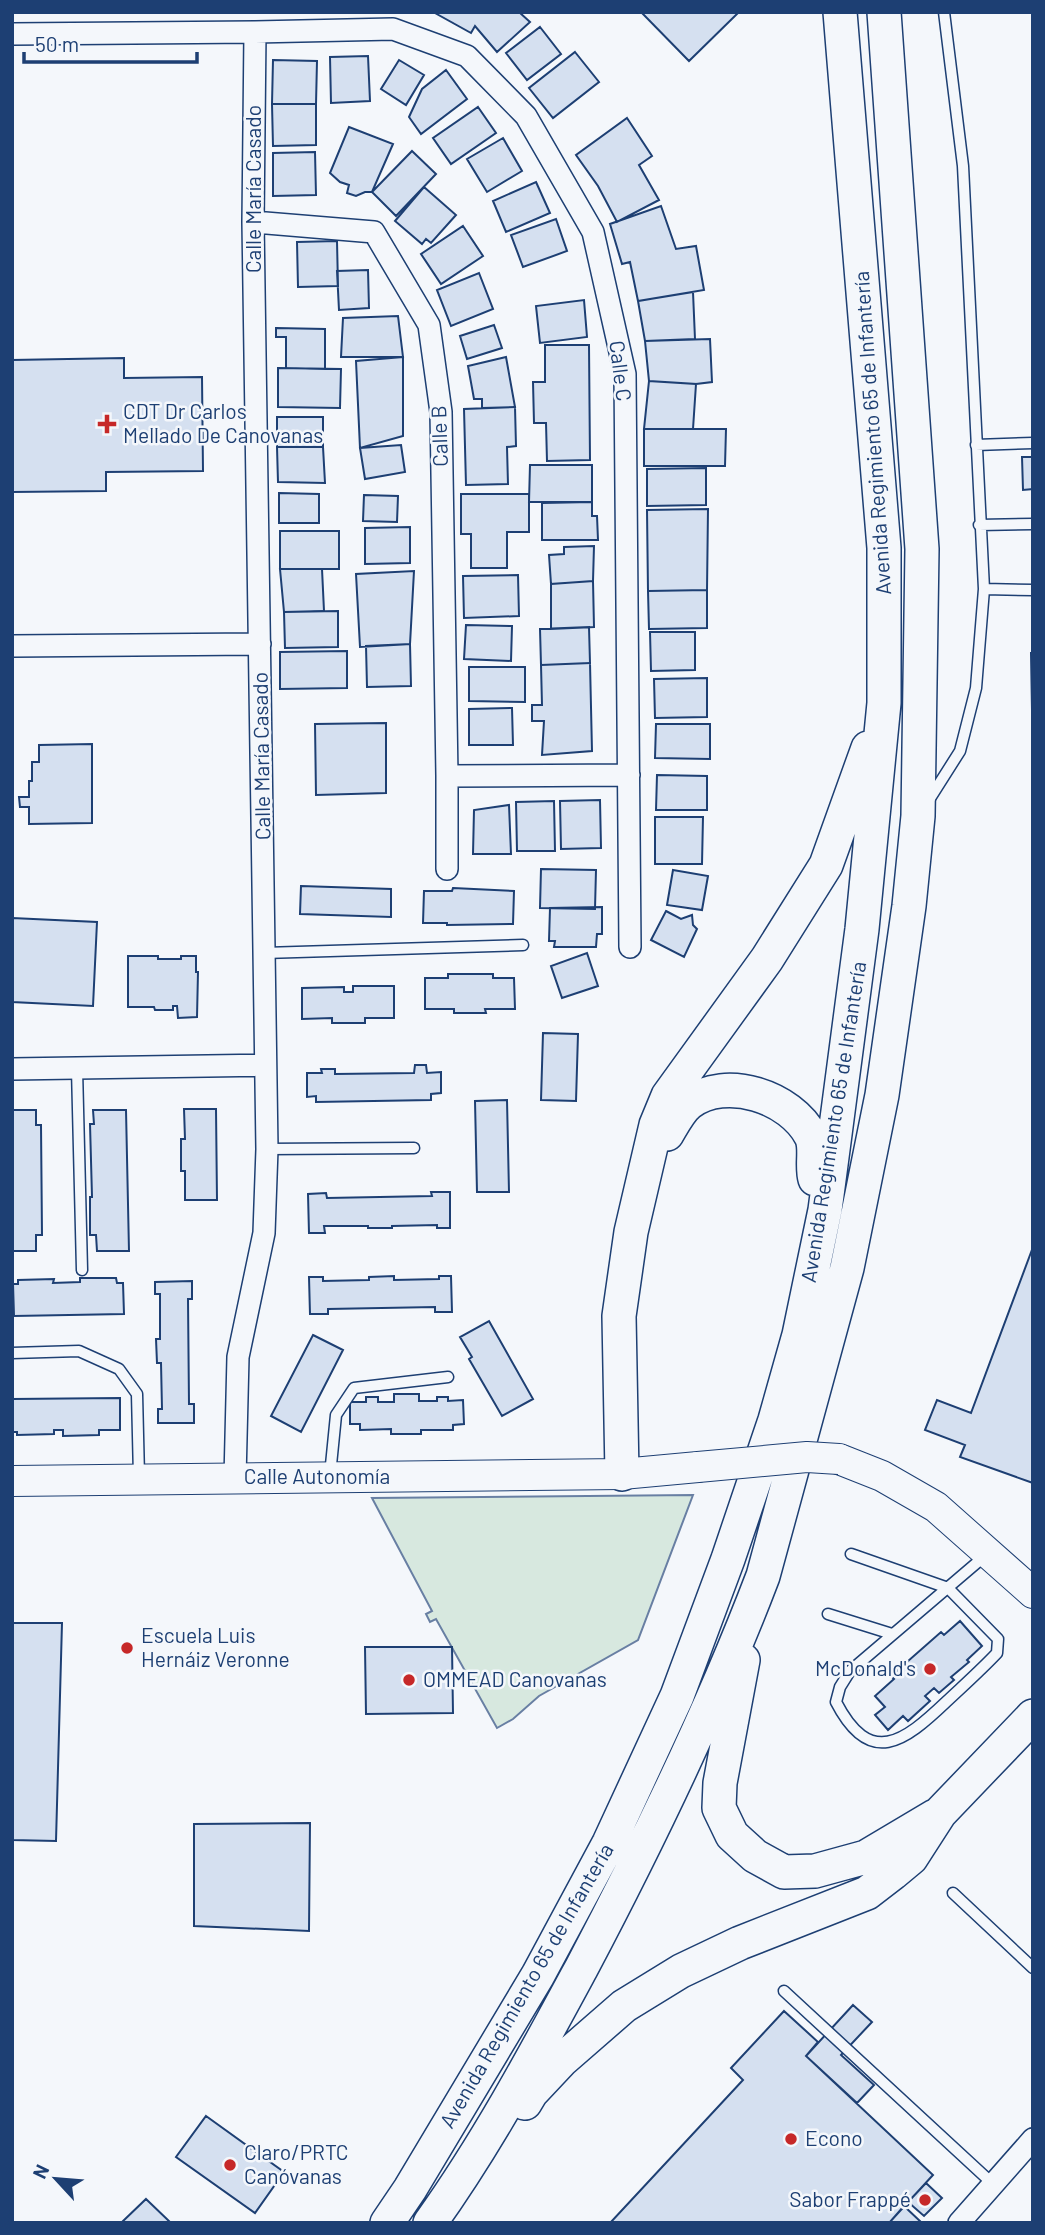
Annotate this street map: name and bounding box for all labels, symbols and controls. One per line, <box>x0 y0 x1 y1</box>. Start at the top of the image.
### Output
scale bar <box>24 21 198 65</box>
text: 50 m <box>35 31 79 56</box>
street label: Calle María Casado <box>240 105 265 273</box>
street label: Avenida Regimiento 65 de Infantería <box>848 270 895 596</box>
street label: Calle C <box>605 339 638 403</box>
place label: CDT Dr Carlos Mellado De Canovanas <box>123 398 323 447</box>
street label: Calle B <box>425 405 452 467</box>
marker: CDT Dr Carlos Mellado De Canovanas <box>97 414 117 434</box>
street label: Calle María Casado <box>247 672 274 840</box>
street label: Avenida Regimiento 65 de Infantería <box>795 959 870 1284</box>
street label: Calle Autonomía <box>244 1463 390 1488</box>
place label: Escuela Luis Hernáiz Veronne <box>141 1622 290 1671</box>
marker: Escuela Luis Hernáiz Veronne <box>119 1640 135 1656</box>
place label: McDonald's <box>815 1655 916 1680</box>
marker: McDonald's <box>922 1661 938 1677</box>
place label: OMMEAD Canovanas <box>423 1666 607 1691</box>
marker: OMMEAD Canovanas <box>401 1672 417 1688</box>
street label: Avenida Regimiento 65 de Infantería <box>434 1838 618 2132</box>
place label: Econo <box>805 2125 863 2150</box>
marker: Econo <box>783 2131 799 2147</box>
place label: Claro/PRTC Canóvanas <box>244 2139 349 2188</box>
north arrow <box>21 2144 91 2214</box>
marker: Claro/PRTC Canóvanas <box>222 2157 238 2173</box>
text: N <box>27 2161 53 2182</box>
place label: Sabor Frappé <box>789 2186 911 2211</box>
marker: Sabor Frappé <box>917 2192 933 2208</box>

